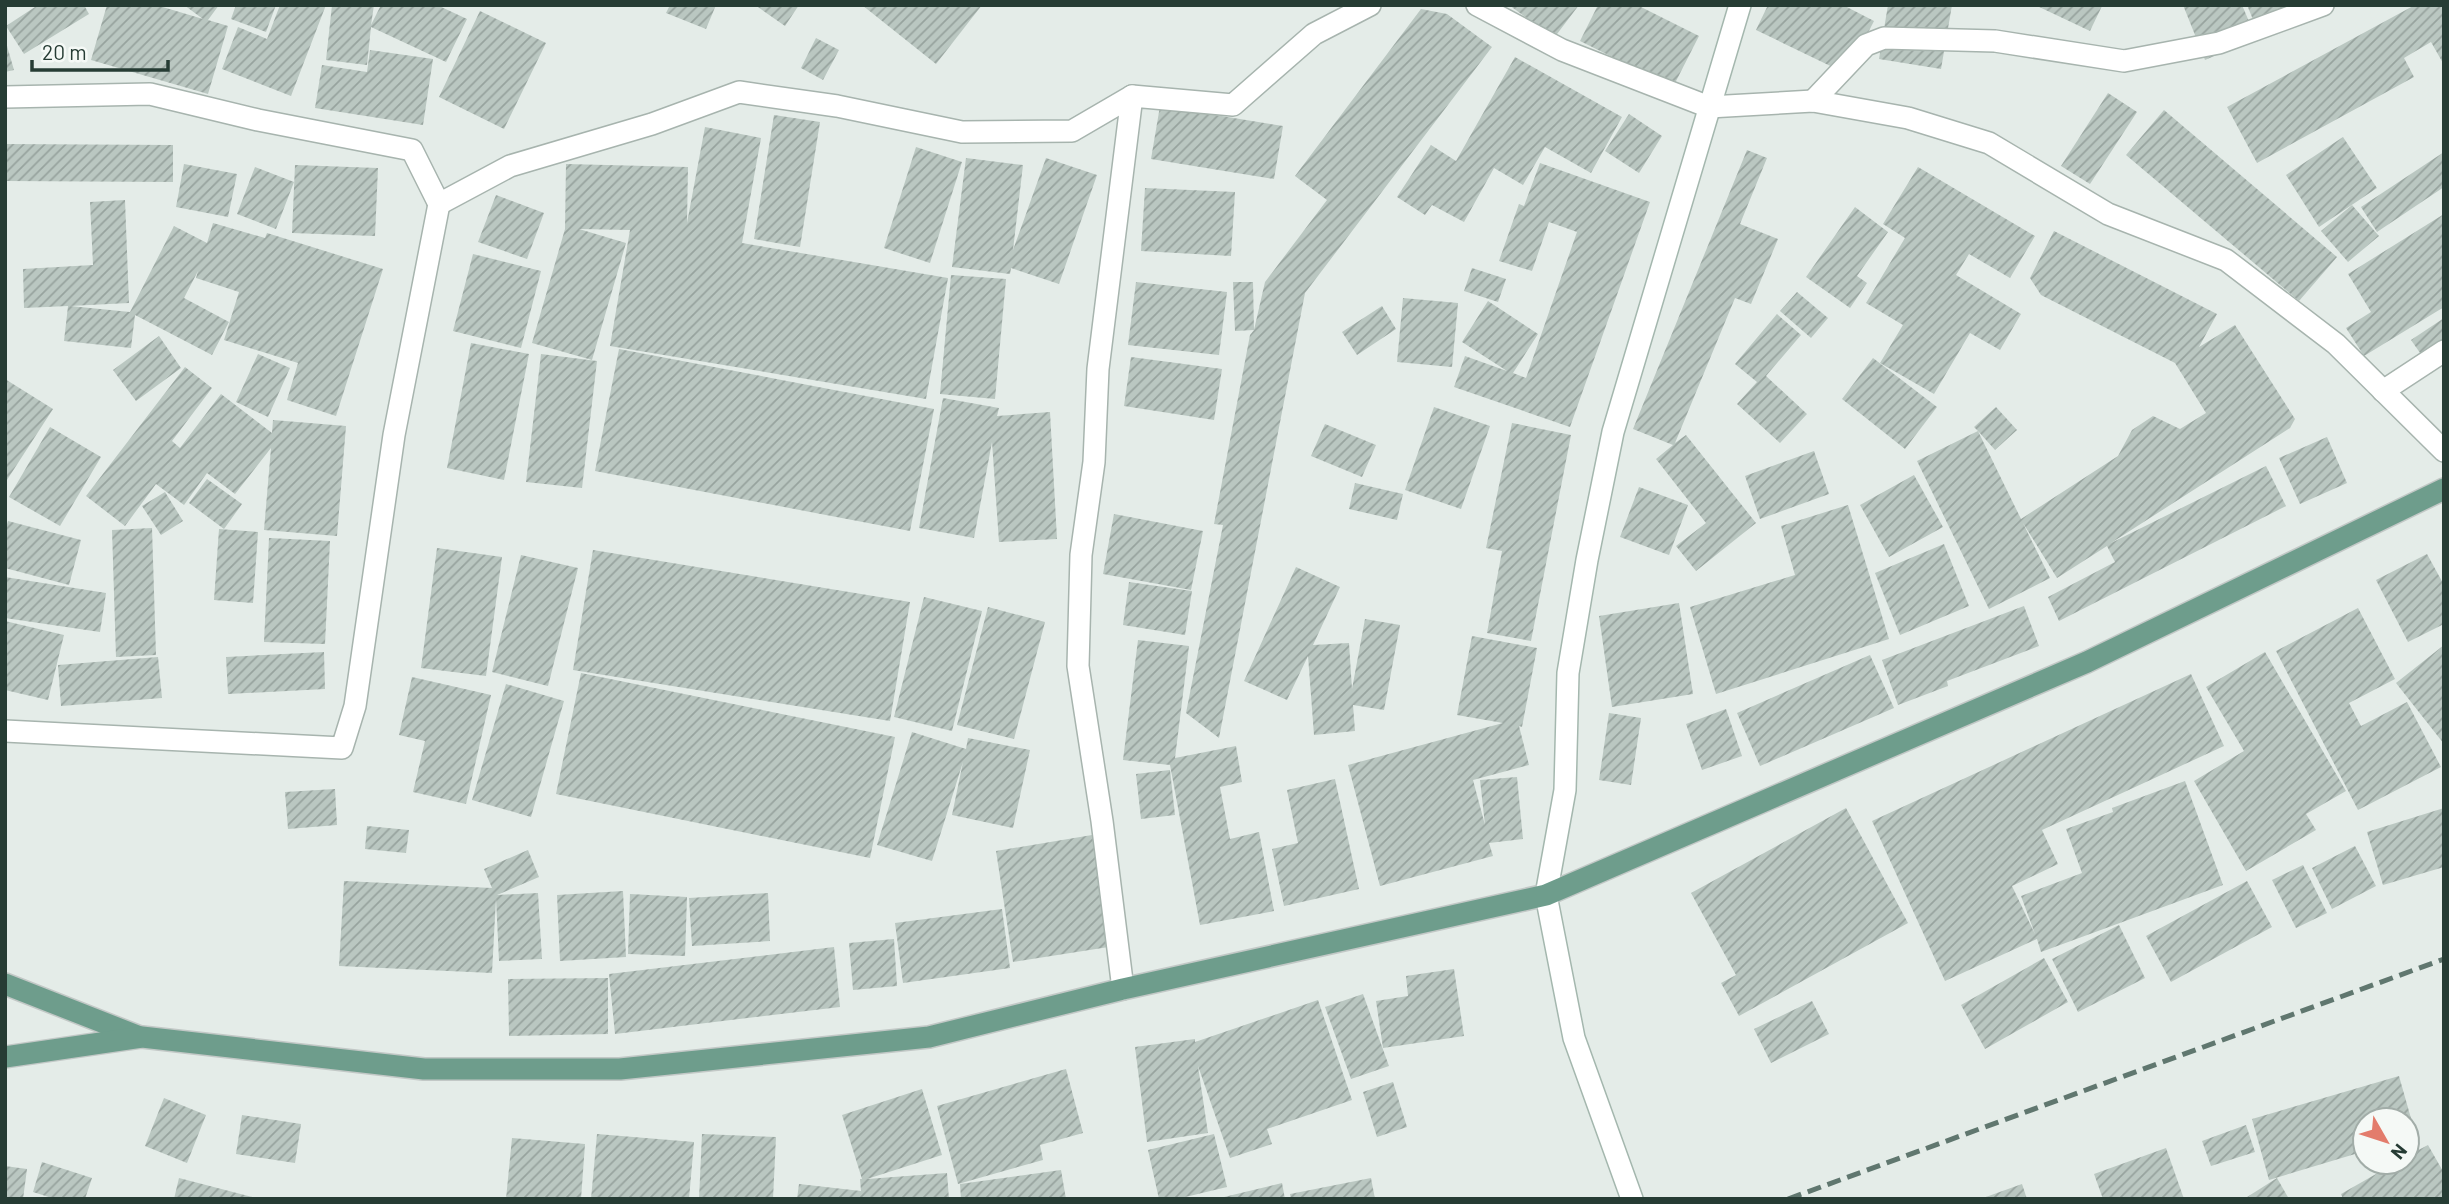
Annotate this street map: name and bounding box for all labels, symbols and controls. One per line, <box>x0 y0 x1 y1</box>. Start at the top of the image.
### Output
scale bar <box>32 28 168 72</box>
text: 20 m <box>42 39 87 64</box>
north arrow <box>2351 1106 2421 1176</box>
text: N <box>2387 1140 2413 1164</box>

